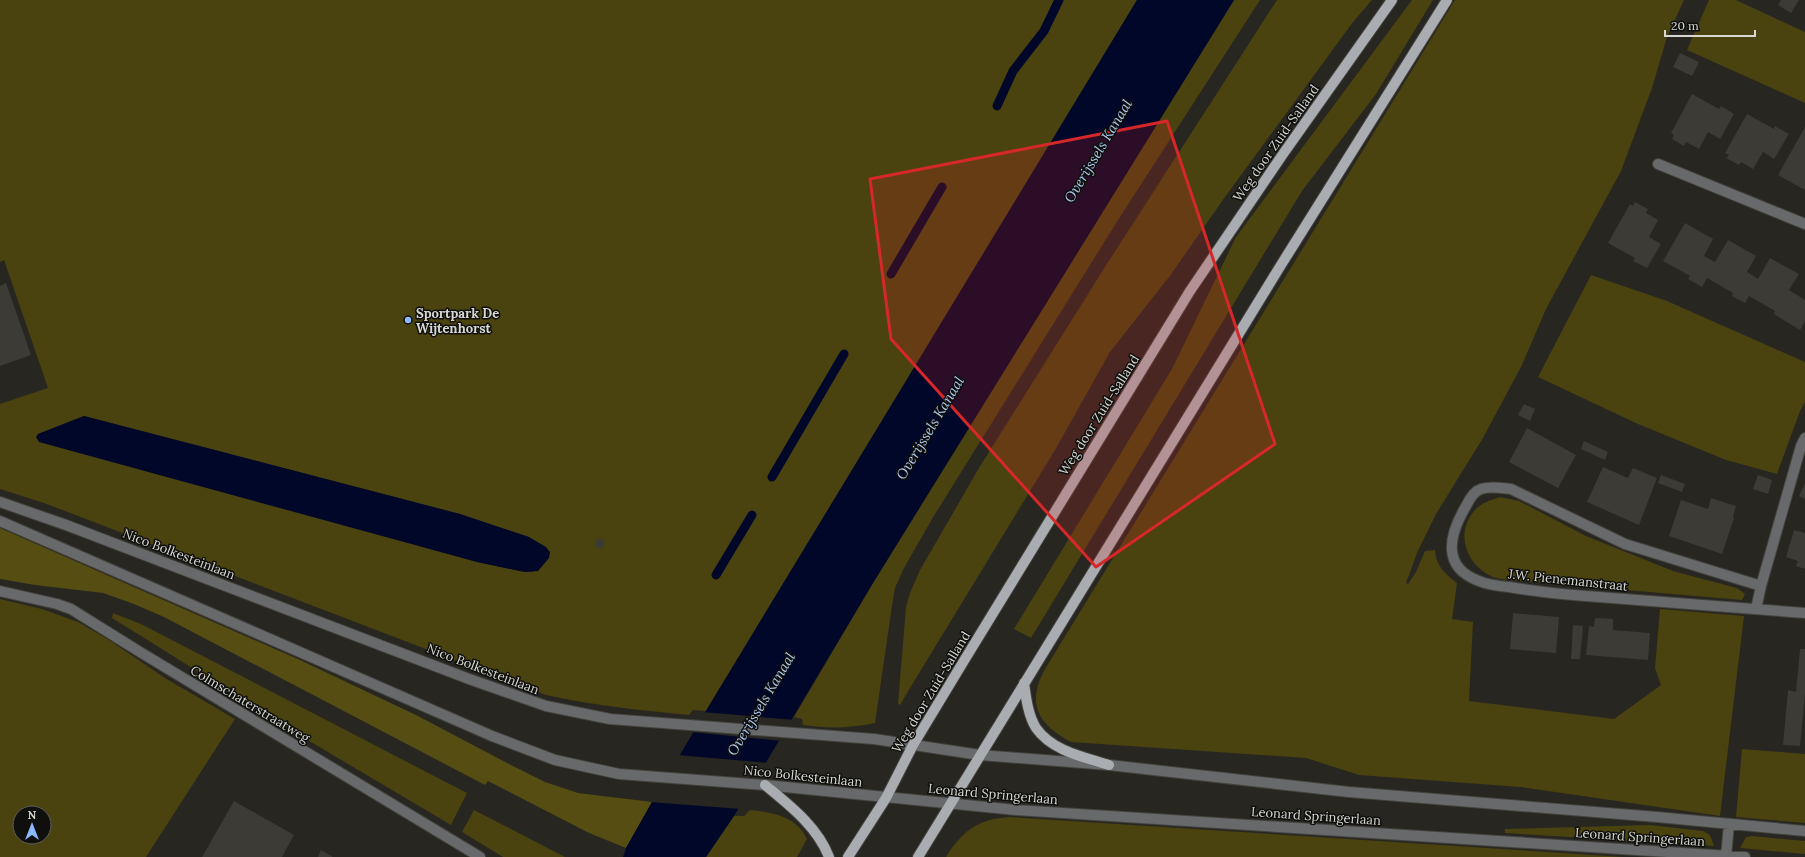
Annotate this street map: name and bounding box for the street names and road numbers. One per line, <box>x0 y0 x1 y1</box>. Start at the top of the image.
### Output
street label: Weg door Zuid-Salland <box>1229 81 1323 205</box>
street label: Weg door Zuid-Salland <box>1055 351 1143 478</box>
street label: Nico Bolkesteinlaan <box>120 525 238 583</box>
street label: J.W. Pienemanstraat <box>1506 565 1629 595</box>
street label: Weg door Zuid-Salland <box>888 628 974 756</box>
street label: Nico Bolkesteinlaan <box>424 640 542 698</box>
street label: Colmschaterstraatweg <box>187 662 314 747</box>
street label: Nico Bolkesteinlaan <box>743 761 863 791</box>
street label: Leonard Springerlaan <box>927 780 1059 808</box>
street label: Leonard Springerlaan <box>1250 803 1382 829</box>
street label: Leonard Springerlaan <box>1574 824 1706 850</box>

